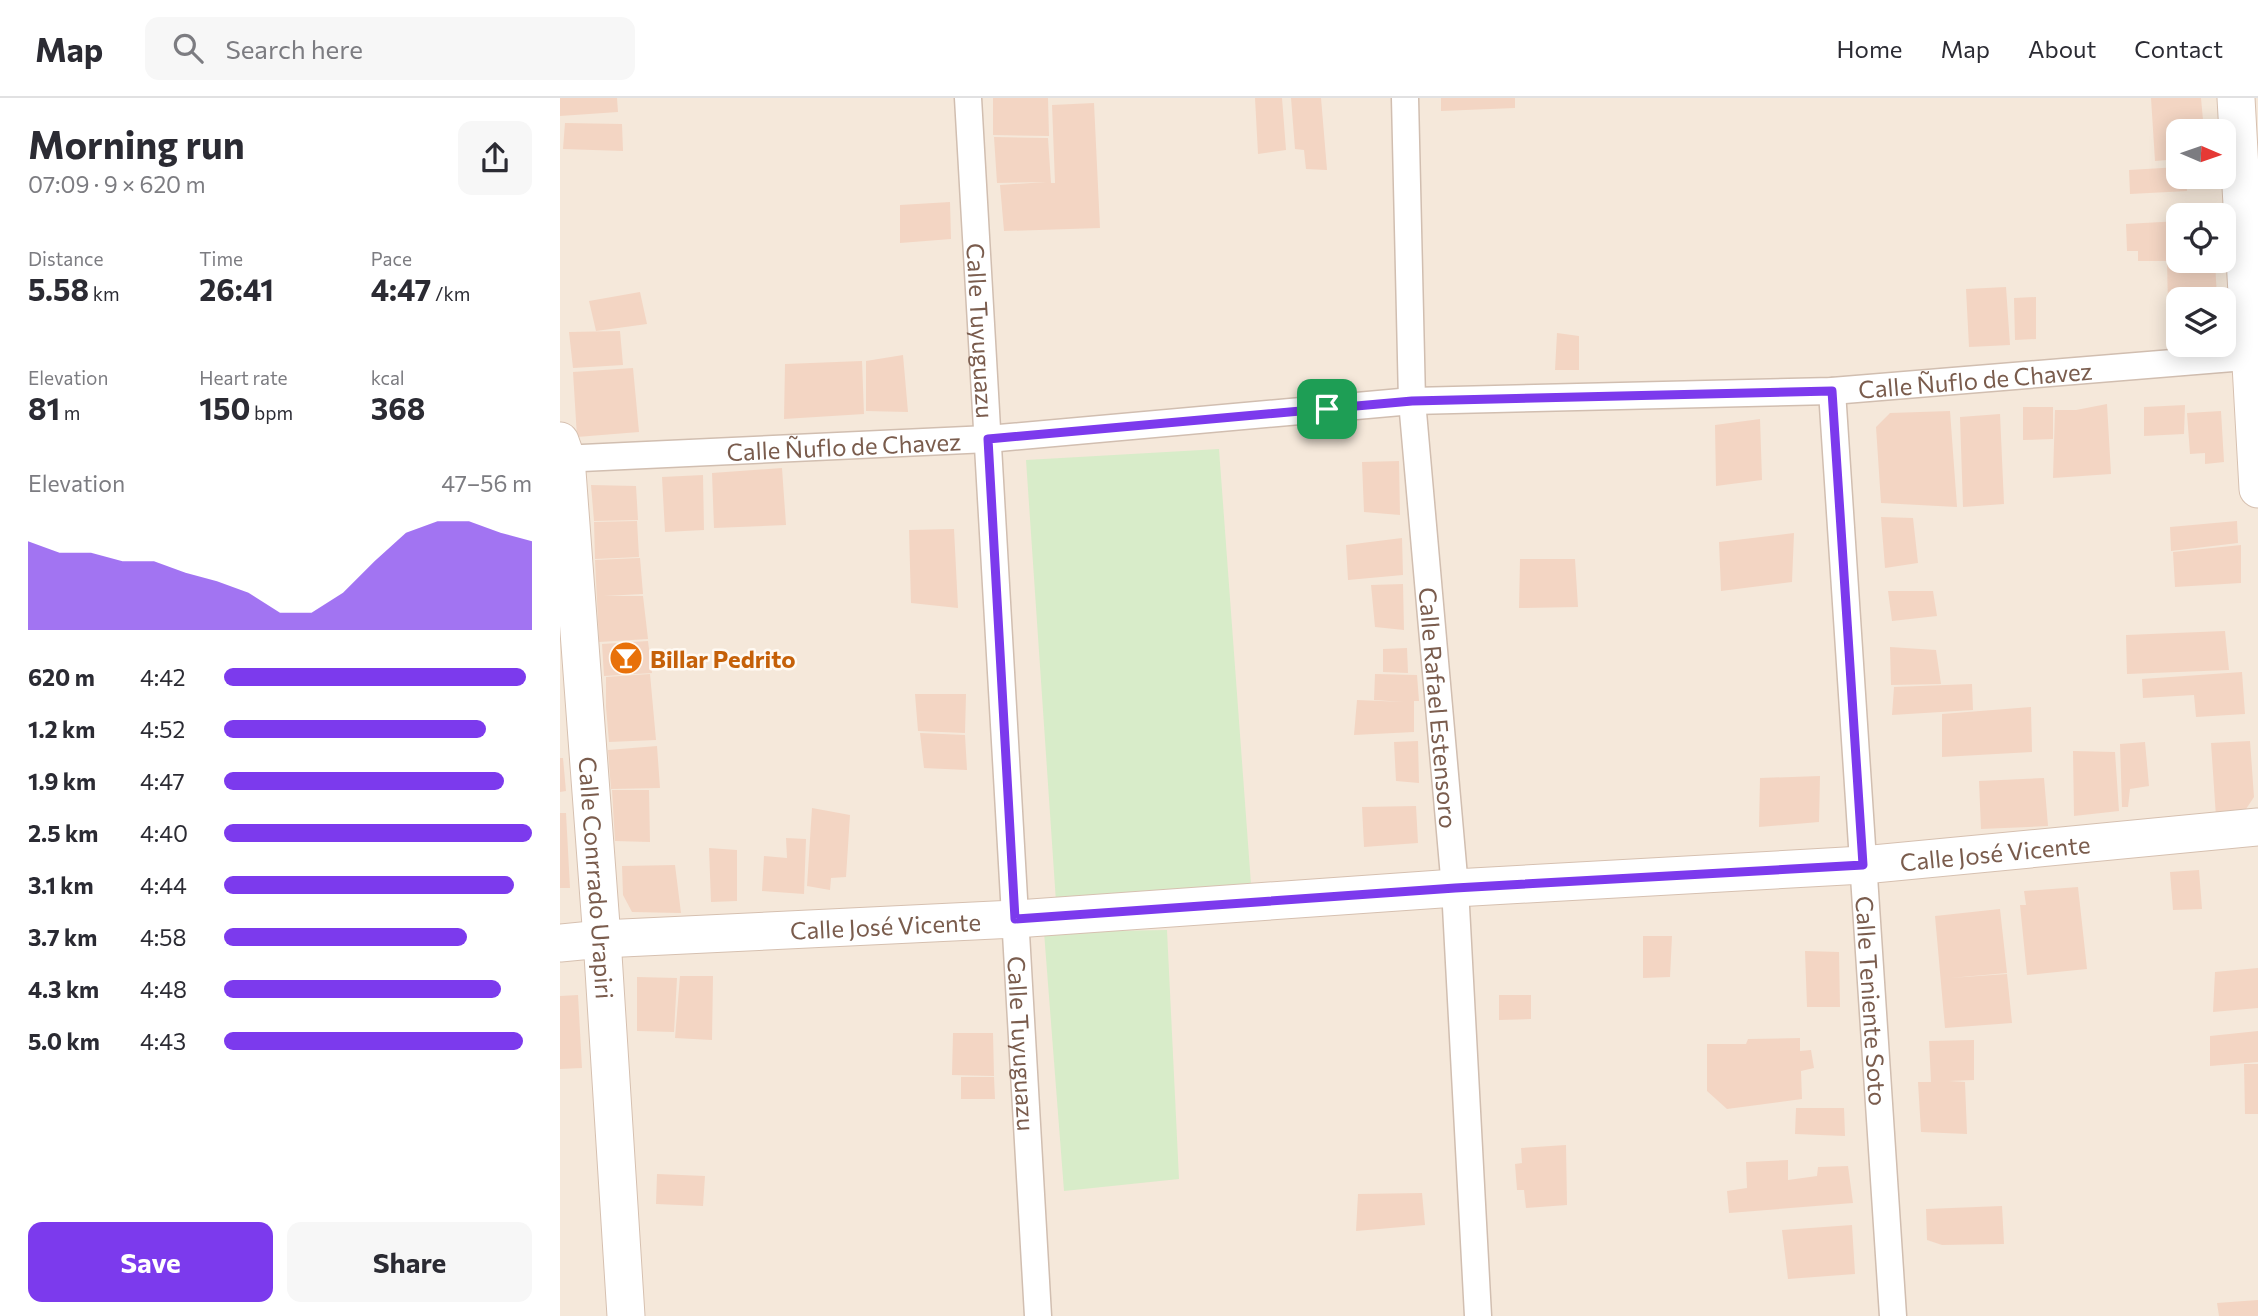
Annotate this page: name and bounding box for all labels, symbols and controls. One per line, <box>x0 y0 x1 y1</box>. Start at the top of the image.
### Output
search box <box>145 17 635 80</box>
text: Map <box>35 28 103 69</box>
icon: search <box>169 29 207 67</box>
text: Search here <box>225 33 363 64</box>
text: Home <box>1837 34 1903 63</box>
text: Map <box>1941 34 1990 63</box>
text: About <box>2028 34 2096 63</box>
text: Contact <box>2134 34 2223 63</box>
north arrow <box>2166 119 2236 189</box>
map controls <box>2166 119 2236 357</box>
text: Morning run <box>28 120 245 167</box>
button: share <box>458 121 532 195</box>
text: 07:09 · 9 × 620 m <box>28 170 206 198</box>
button: locate <box>2166 203 2236 273</box>
street label: Calle Tuyuguazu <box>962 242 1001 419</box>
text: Distance <box>28 247 104 270</box>
text: Time <box>199 247 243 270</box>
text: Pace <box>371 247 412 270</box>
text: 5.58 <box>28 270 89 307</box>
text: 26:41 <box>199 270 274 307</box>
text: 4:47 <box>371 270 431 307</box>
text: km <box>89 282 120 305</box>
text: /km <box>431 282 470 305</box>
button: layers <box>2166 287 2236 357</box>
street label: Calle Ñuflo de Chavez <box>1857 355 2093 403</box>
text: Elevation <box>28 366 108 389</box>
text: Heart rate <box>199 366 288 389</box>
text: kcal <box>371 366 405 389</box>
pin <box>1297 379 1357 439</box>
text: 81 <box>28 389 60 426</box>
text: 150 <box>199 389 250 426</box>
text: 368 <box>371 389 425 426</box>
icon: arrive <box>1308 390 1346 428</box>
text: m <box>60 401 80 424</box>
text: bpm <box>250 401 293 424</box>
street label: Calle Ñuflo de Chavez <box>726 426 962 466</box>
text: Elevation <box>28 469 125 497</box>
text: 47–56 m <box>441 469 532 497</box>
street label: Calle Rafael Estensoro <box>1414 586 1464 830</box>
bar icon: Billar Pedrito <box>607 639 645 677</box>
place label: Billar Pedrito <box>650 644 796 673</box>
text: 620 m <box>28 663 95 691</box>
text: 4:42 <box>140 663 185 691</box>
text: 1.2 km <box>28 715 95 743</box>
text: 4:52 <box>140 715 185 743</box>
street label: Calle Conrrado Urapiri <box>574 756 620 1000</box>
text: 1.9 km <box>28 767 96 795</box>
text: 4:47 <box>140 767 185 795</box>
text: 2.5 km <box>28 819 98 847</box>
text: 4:40 <box>140 819 188 847</box>
street label: Calle José Vicente <box>1898 829 2091 876</box>
text: 3.1 km <box>28 871 94 899</box>
text: 4:44 <box>140 871 187 899</box>
street label: Calle Teniente Soto <box>1851 895 1894 1107</box>
street label: Calle José Vicente <box>789 906 982 944</box>
text: 3.7 km <box>28 923 97 951</box>
text: 4:58 <box>140 923 186 951</box>
street label: Calle Tuyuguazu <box>1003 955 1042 1132</box>
text: 4.3 km <box>28 975 99 1003</box>
text: 4:48 <box>140 975 187 1003</box>
text: 5.0 km <box>28 1027 100 1055</box>
text: 4:43 <box>140 1027 186 1055</box>
button: Save <box>28 1222 273 1302</box>
button: Share <box>287 1222 532 1302</box>

